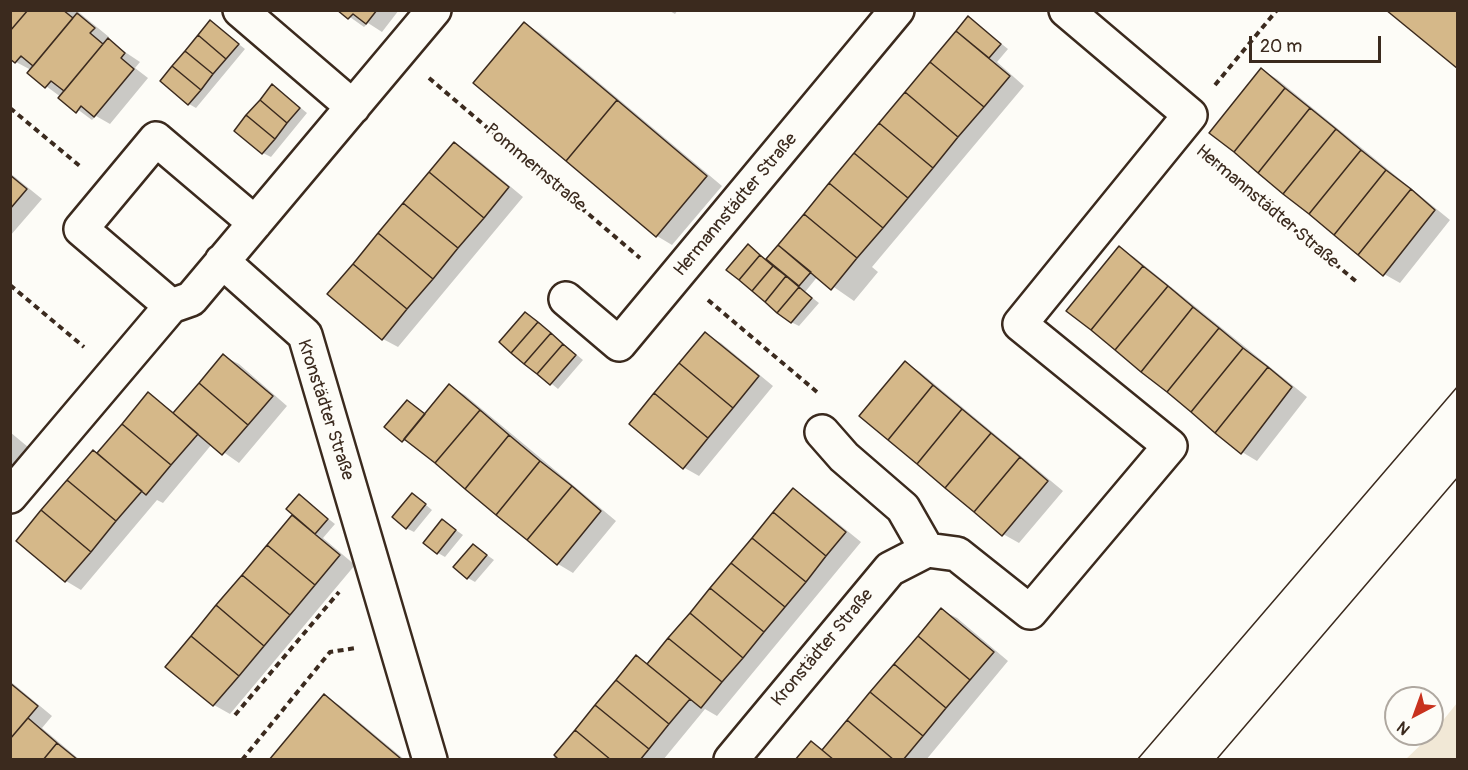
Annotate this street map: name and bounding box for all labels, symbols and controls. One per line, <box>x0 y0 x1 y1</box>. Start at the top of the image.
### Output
scale bar <box>1252 24 1384 62</box>
text: 20 m <box>1260 35 1302 58</box>
street label: Pommernstraße <box>480 120 590 216</box>
street label: Hermannstädter Straße <box>670 129 802 281</box>
street label: Hermannstädter Straße <box>1191 141 1343 273</box>
street label: Kronstädter Straße <box>292 337 358 483</box>
street label: Kronstädter Straße <box>768 585 878 711</box>
north arrow <box>1384 686 1444 746</box>
text: N <box>1393 717 1414 739</box>

